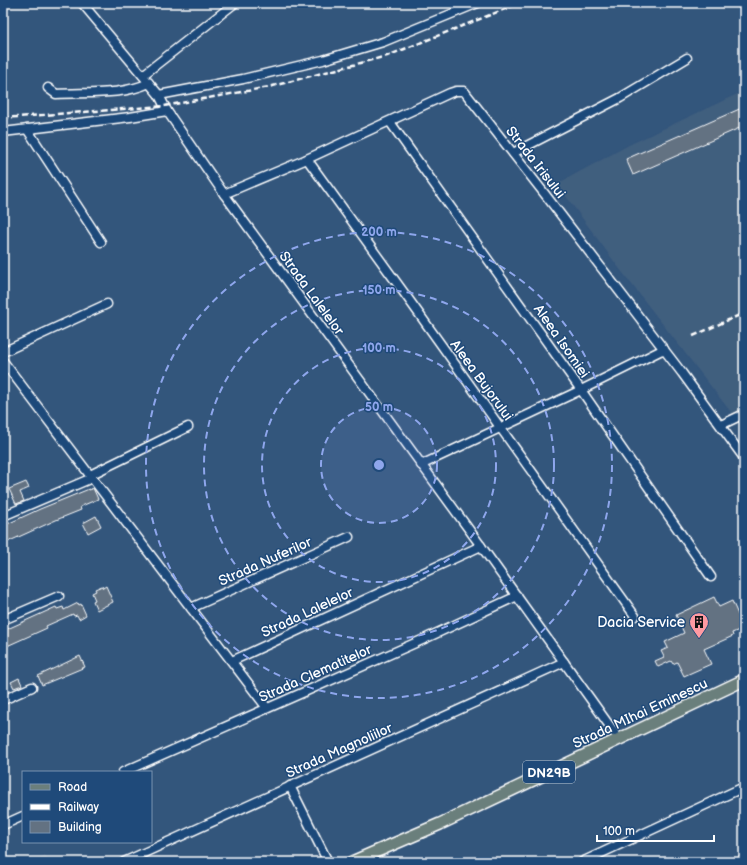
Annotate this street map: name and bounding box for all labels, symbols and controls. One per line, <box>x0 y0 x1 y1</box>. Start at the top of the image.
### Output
street label: Strada Irisului <box>502 123 569 202</box>
text: 200 m <box>361 225 397 240</box>
street label: Strada Lalelelor <box>275 248 348 339</box>
text: 150 m <box>363 283 395 298</box>
street label: Aleea Isomiei <box>530 301 593 381</box>
street label: Aleea Bujorului <box>447 337 517 424</box>
text: 100 m <box>362 341 396 356</box>
text: 50 m <box>365 400 393 415</box>
centre of rings <box>372 458 386 472</box>
street label: Strada Nuferilor <box>216 533 315 590</box>
street label: Strada Lalelelor <box>259 583 357 641</box>
building icon: Dacia Service <box>688 611 710 639</box>
place label: Dacia Service <box>597 614 685 631</box>
street label: Strada Clematitelor <box>256 641 375 706</box>
street label: Strada MIhai Eminescu <box>570 675 710 752</box>
street label: Strada Magnoliilor <box>283 719 396 782</box>
road number: DN29B <box>523 761 575 783</box>
legend <box>22 771 152 843</box>
text: Road <box>58 780 87 795</box>
text: Railway <box>58 800 100 815</box>
scale bar <box>597 817 714 843</box>
text: Building <box>58 820 102 835</box>
text: 100 m <box>603 824 635 839</box>

